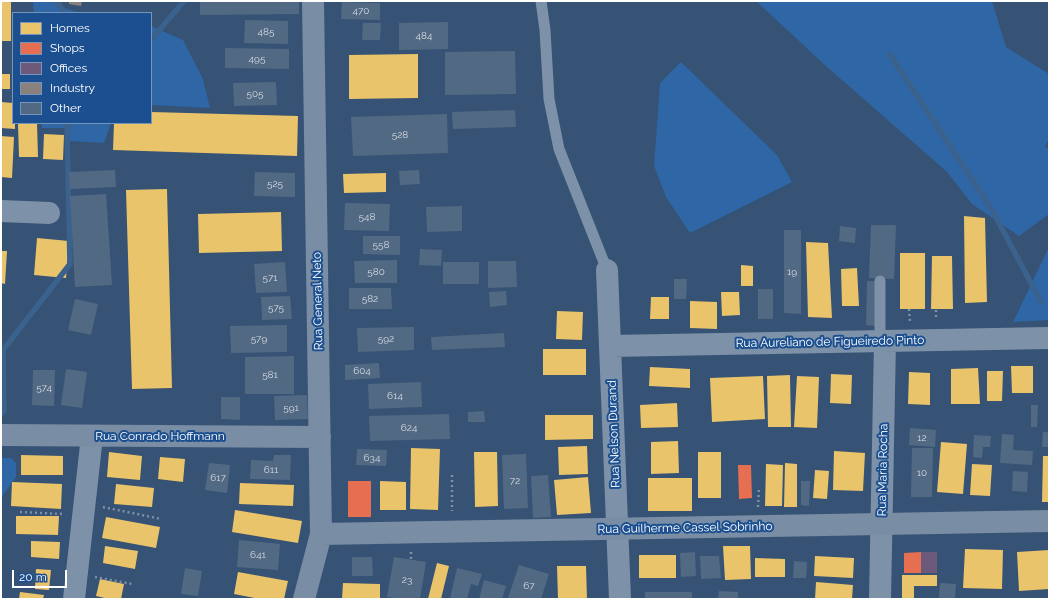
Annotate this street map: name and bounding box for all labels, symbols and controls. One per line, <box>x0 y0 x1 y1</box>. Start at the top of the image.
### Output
house number: 470 <box>353 5 369 17</box>
legend <box>12 12 152 124</box>
text: Homes <box>50 21 90 35</box>
house number: 485 <box>258 26 274 38</box>
house number: 484 <box>416 30 432 42</box>
text: Shops <box>50 41 85 55</box>
house number: 495 <box>249 53 265 65</box>
text: Offices <box>50 61 87 75</box>
text: Industry <box>50 81 95 95</box>
house number: 505 <box>246 88 264 100</box>
text: Other <box>50 101 81 115</box>
house number: 528 <box>392 129 408 141</box>
house number: 525 <box>267 178 283 190</box>
house number: 548 <box>359 211 375 223</box>
house number: 558 <box>373 239 389 251</box>
street label: Rua General Neto <box>310 252 326 350</box>
house number: 580 <box>367 266 385 278</box>
house number: 19 <box>787 266 797 278</box>
house number: 571 <box>262 272 278 284</box>
house number: 582 <box>362 293 378 305</box>
house number: 575 <box>268 302 284 314</box>
house number: 579 <box>251 333 267 345</box>
house number: 592 <box>378 333 394 345</box>
street label: Rua Aureliano de Figueiredo Pinto <box>736 333 924 351</box>
house number: 604 <box>353 365 371 377</box>
house number: 581 <box>262 369 278 381</box>
street label: Rua Nelson Durand <box>605 380 623 488</box>
house number: 574 <box>36 382 52 394</box>
house number: 614 <box>387 390 403 402</box>
house number: 591 <box>283 402 299 414</box>
house number: 624 <box>401 422 417 434</box>
street label: Rua Maria Rocha <box>875 423 891 517</box>
street label: Rua Conrado Hoffmann <box>95 429 225 443</box>
house number: 12 <box>917 432 927 444</box>
house number: 634 <box>364 452 380 464</box>
house number: 611 <box>264 464 278 476</box>
house number: 10 <box>917 467 927 479</box>
house number: 617 <box>210 472 226 484</box>
house number: 72 <box>510 475 520 487</box>
street label: Rua Guilherme Cassel Sobrinho <box>597 519 773 537</box>
house number: 641 <box>250 549 266 561</box>
scale bar <box>14 562 69 588</box>
text: 20 m <box>19 570 47 584</box>
house number: 23 <box>402 574 412 586</box>
house number: 67 <box>523 580 535 592</box>

